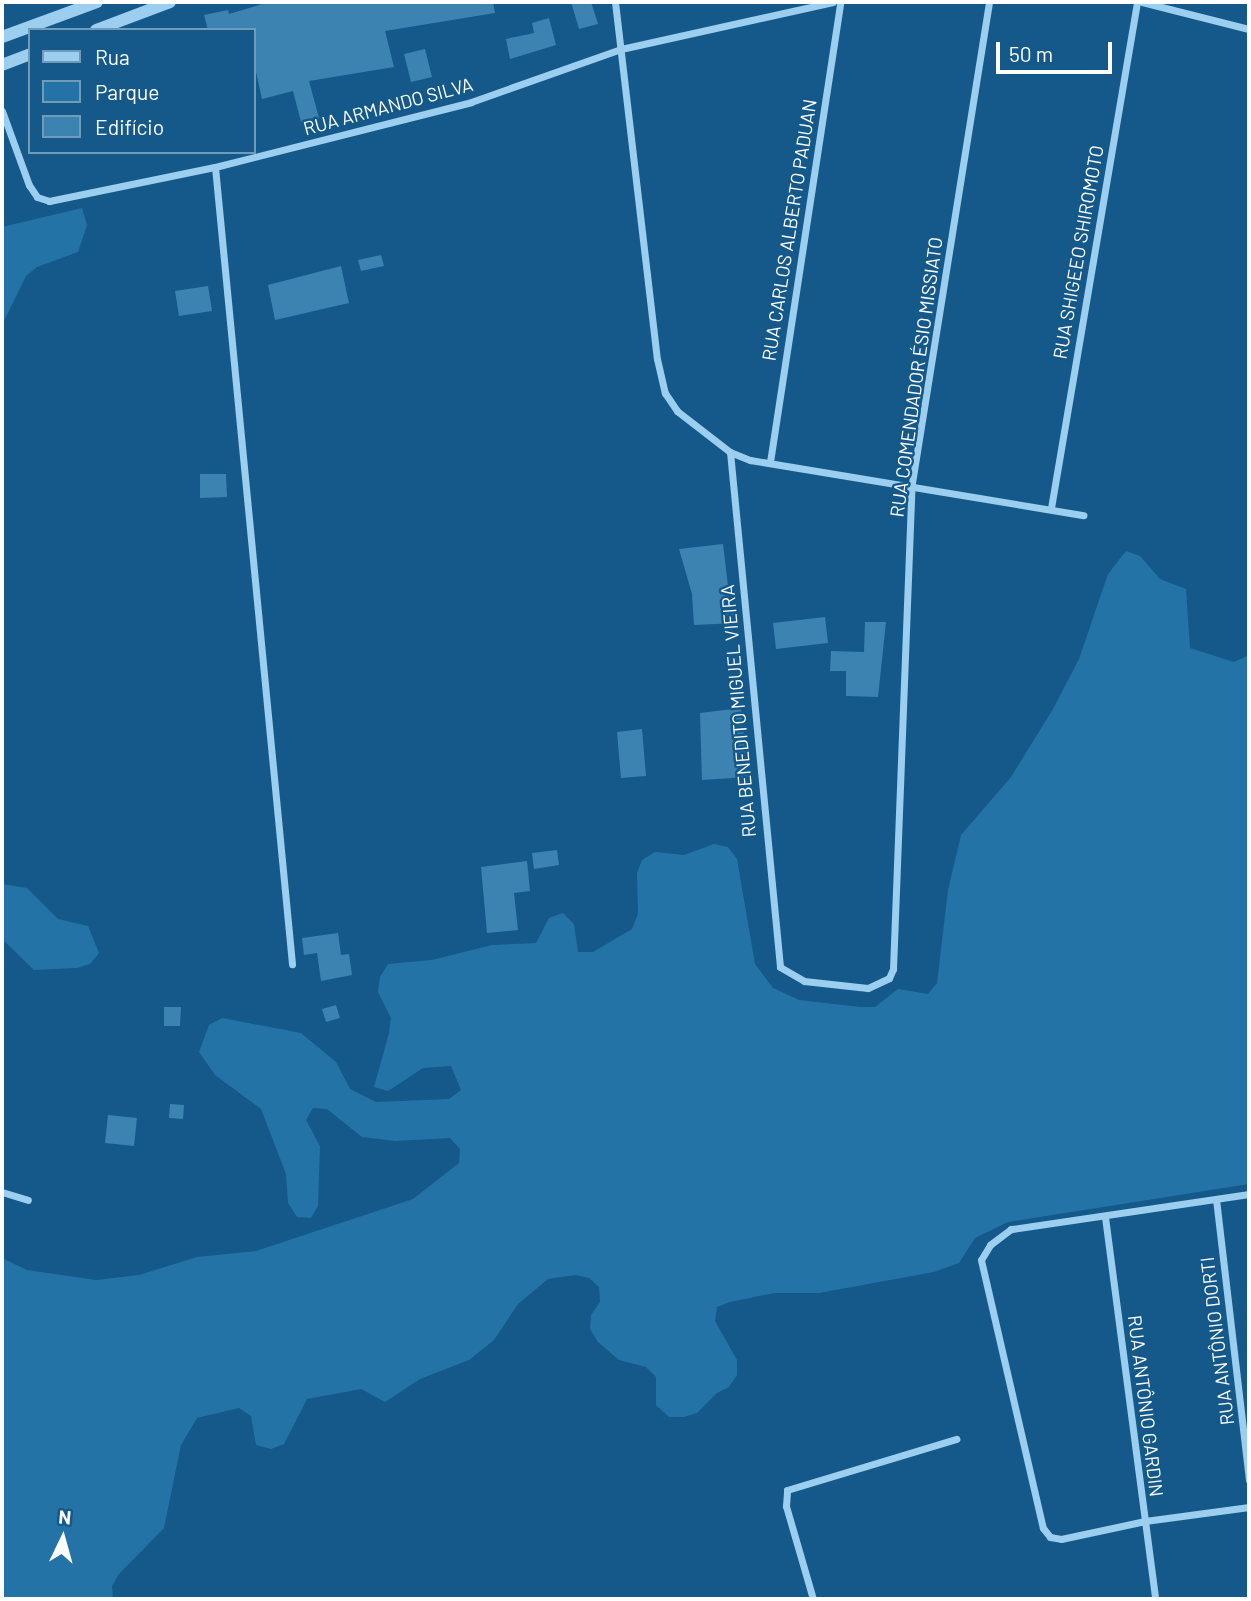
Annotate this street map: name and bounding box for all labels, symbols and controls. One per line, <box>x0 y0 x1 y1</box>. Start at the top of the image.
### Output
legend <box>28 28 256 154</box>
scale bar <box>999 28 1114 72</box>
text: 50 m <box>1009 41 1053 66</box>
text: Rua <box>95 44 130 69</box>
street label: RUA ARMANDO SILVA <box>301 72 475 140</box>
text: Parque <box>95 79 160 104</box>
street label: RUA CARLOS ALBERTO PADUAN <box>757 97 821 363</box>
text: Edifício <box>95 114 164 139</box>
street label: RUA SHIGEEO SHIROMOTO <box>1048 143 1108 361</box>
street label: RUA COMENDADOR ÉSIO MISSIATO <box>885 235 947 519</box>
street label: RUA BENEDITO MIGUEL VIEIRA <box>716 584 760 838</box>
street label: RUA ANTÔNIO DORTI <box>1195 1256 1239 1426</box>
street label: RUA ANTÔNIO GARDIN <box>1124 1314 1168 1498</box>
north arrow <box>28 1503 98 1573</box>
text: N <box>58 1505 72 1529</box>

